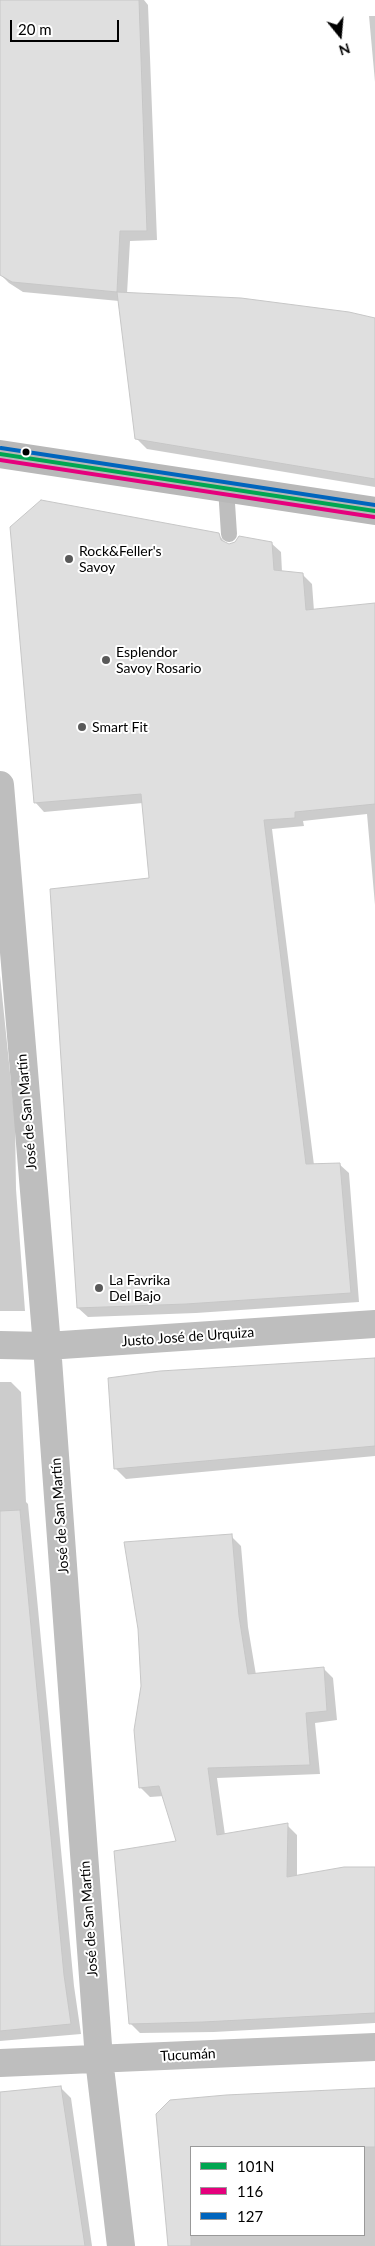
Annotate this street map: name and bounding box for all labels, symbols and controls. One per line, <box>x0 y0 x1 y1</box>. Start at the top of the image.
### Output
scale bar <box>12 10 121 42</box>
north arrow <box>315 10 365 60</box>
text: 20 m <box>18 20 52 38</box>
text: N <box>337 40 352 60</box>
unlabelled marker <box>21 447 31 457</box>
place label: Rock&Feller's Savoy <box>79 543 162 576</box>
marker: Rock&Feller's Savoy <box>63 553 75 565</box>
place label: Esplendor Savoy Rosario <box>116 644 202 676</box>
marker: Esplendor Savoy Rosario <box>100 654 112 666</box>
place label: Smart Fit <box>92 719 148 735</box>
marker: Smart Fit <box>76 721 88 733</box>
street label: José de San Martín <box>14 1053 40 1171</box>
place label: La Favrika Del Bajo <box>109 1272 170 1304</box>
marker: La Favrika Del Bajo <box>93 1282 105 1294</box>
street label: Justo José de Urquiza <box>121 1324 255 1350</box>
street label: José de San Martín <box>48 1457 72 1575</box>
street label: José de San Martín <box>77 1860 101 1978</box>
street label: Tucumán <box>160 2045 216 2065</box>
legend <box>190 2146 365 2236</box>
text: 101N <box>237 2157 275 2175</box>
text: 116 <box>237 2182 263 2200</box>
text: 127 <box>237 2207 263 2225</box>

